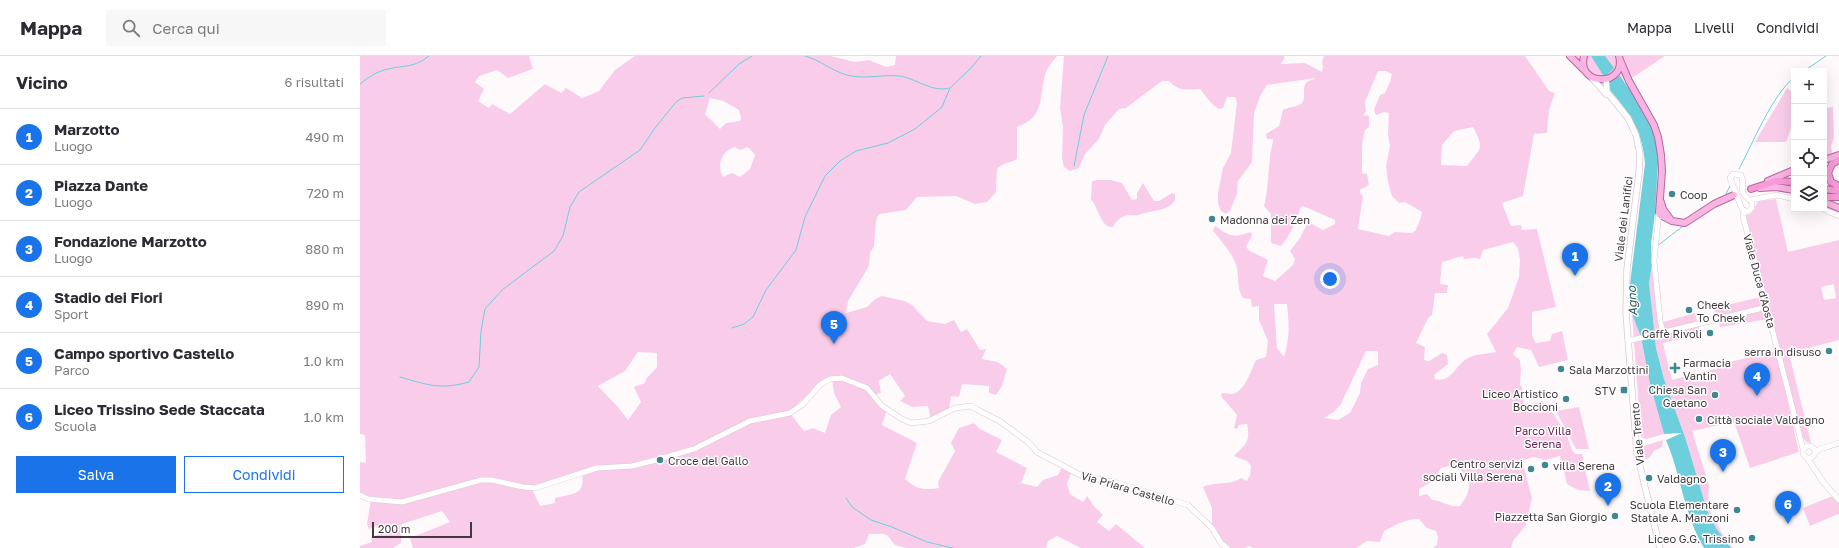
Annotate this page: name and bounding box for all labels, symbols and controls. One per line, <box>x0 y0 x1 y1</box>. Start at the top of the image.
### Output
search box <box>106 10 386 46</box>
text: Mappa <box>20 16 82 39</box>
icon: search <box>120 17 142 39</box>
text: Cerca qui <box>152 19 220 37</box>
text: Mappa <box>1627 19 1672 36</box>
text: Livelli <box>1694 19 1734 36</box>
text: Condividi <box>1756 19 1819 36</box>
map controls <box>1791 68 1827 212</box>
button: + <box>1791 68 1827 104</box>
text: Vicino <box>16 72 68 93</box>
text: 6 risultati <box>285 74 344 90</box>
button: − <box>1791 104 1827 140</box>
text: Marzotto <box>54 120 119 138</box>
text: 1 <box>26 129 32 145</box>
text: 490 m <box>305 129 344 145</box>
text: Luogo <box>54 138 93 154</box>
button: locate <box>1791 140 1827 176</box>
street label: Viale dei Lanifici <box>1611 175 1635 263</box>
text: Piazza Dante <box>54 176 148 194</box>
button: layers <box>1791 176 1827 212</box>
text: 2 <box>25 185 33 201</box>
text: 720 m <box>307 185 344 201</box>
place label: Coop <box>1680 188 1708 201</box>
marker: Coop <box>1667 189 1677 199</box>
text: Luogo <box>54 194 93 210</box>
place label: Madonna dei Zen <box>1220 213 1310 226</box>
marker: Madonna dei Zen <box>1207 214 1217 224</box>
text: Fondazione Marzotto <box>54 232 207 250</box>
street label: Viale Duca d'Aosta <box>1741 232 1779 330</box>
text: 3 <box>25 241 33 257</box>
text: 880 m <box>305 241 344 257</box>
pin: 1 <box>1562 243 1588 276</box>
text: Luogo <box>54 250 93 266</box>
your location <box>1320 269 1340 289</box>
water label: Agno <box>1624 285 1640 316</box>
text: Stadio dei Fiori <box>54 288 163 306</box>
text: 4 <box>25 297 33 313</box>
text: 890 m <box>305 297 344 313</box>
place label: Cheek To Cheek <box>1697 298 1745 324</box>
marker: Cheek To Cheek <box>1684 305 1694 315</box>
text: Sport <box>54 306 89 322</box>
pin: 5 <box>821 311 847 344</box>
place label: Caffè Rivoli <box>1642 327 1702 340</box>
marker: Caffè Rivoli <box>1705 328 1715 338</box>
text: Campo sportivo Castello <box>54 344 234 362</box>
place label: serra in disuso <box>1744 345 1821 358</box>
marker: serra in disuso <box>1824 346 1834 356</box>
text: 5 <box>25 353 33 369</box>
text: 1.0 km <box>304 353 344 369</box>
place label: Farmacia Vantin <box>1683 356 1731 382</box>
text: Parco <box>54 362 90 378</box>
place label: Sala Marzottini <box>1569 363 1648 376</box>
marker: Farmacia Vantin <box>1670 363 1680 373</box>
pin: 4 <box>1744 363 1770 396</box>
marker: Sala Marzottini <box>1556 364 1566 374</box>
place label: Chiesa San Gaetano <box>1649 383 1707 409</box>
place label: STV <box>1595 384 1617 397</box>
marker: STV <box>1619 385 1629 395</box>
place label: Liceo Artistico Boccioni <box>1482 387 1558 413</box>
marker: Chiesa San Gaetano <box>1710 390 1720 400</box>
marker: Liceo Artistico Boccioni <box>1561 394 1571 404</box>
text: Liceo Trissino Sede Staccata <box>54 400 265 418</box>
street label: Viale Trento <box>1628 402 1646 466</box>
text: 6 <box>25 409 33 425</box>
text: 1.0 km <box>304 409 344 425</box>
place label: Città sociale Valdagno <box>1707 413 1825 426</box>
marker: Città sociale Valdagno <box>1694 414 1704 424</box>
text: Scuola <box>54 418 97 434</box>
park label: Parco Villa Serena <box>1515 424 1571 450</box>
pin: 3 <box>1710 439 1736 472</box>
place label: Croce del Gallo <box>668 454 749 467</box>
marker: Croce del Gallo <box>655 455 665 465</box>
button: Salva <box>16 456 176 493</box>
button: Condividi <box>184 456 344 493</box>
place label: Centro servizi sociali Villa Serena <box>1423 457 1523 483</box>
place label: villa Serena <box>1553 459 1615 472</box>
marker: villa Serena <box>1540 460 1550 470</box>
marker: Centro servizi sociali Villa Serena <box>1526 464 1536 474</box>
street label: Via Priara Castello <box>1080 468 1177 508</box>
place label: Valdagno <box>1657 472 1707 485</box>
pin: 2 <box>1595 473 1621 506</box>
marker: Valdagno <box>1644 473 1654 483</box>
pin: 6 <box>1775 491 1801 524</box>
place label: Scuola Elementare Statale A. Manzoni <box>1630 498 1729 524</box>
marker: Scuola Elementare Statale A. Manzoni <box>1732 505 1742 515</box>
place label: Piazzetta San Giorgio <box>1495 510 1607 523</box>
marker: Piazzetta San Giorgio <box>1610 511 1620 521</box>
scale bar <box>372 520 472 539</box>
text: 200 m <box>378 522 411 535</box>
place label: Liceo G.G. Trissino <box>1648 532 1744 545</box>
marker: Liceo G.G. Trissino <box>1747 533 1757 543</box>

